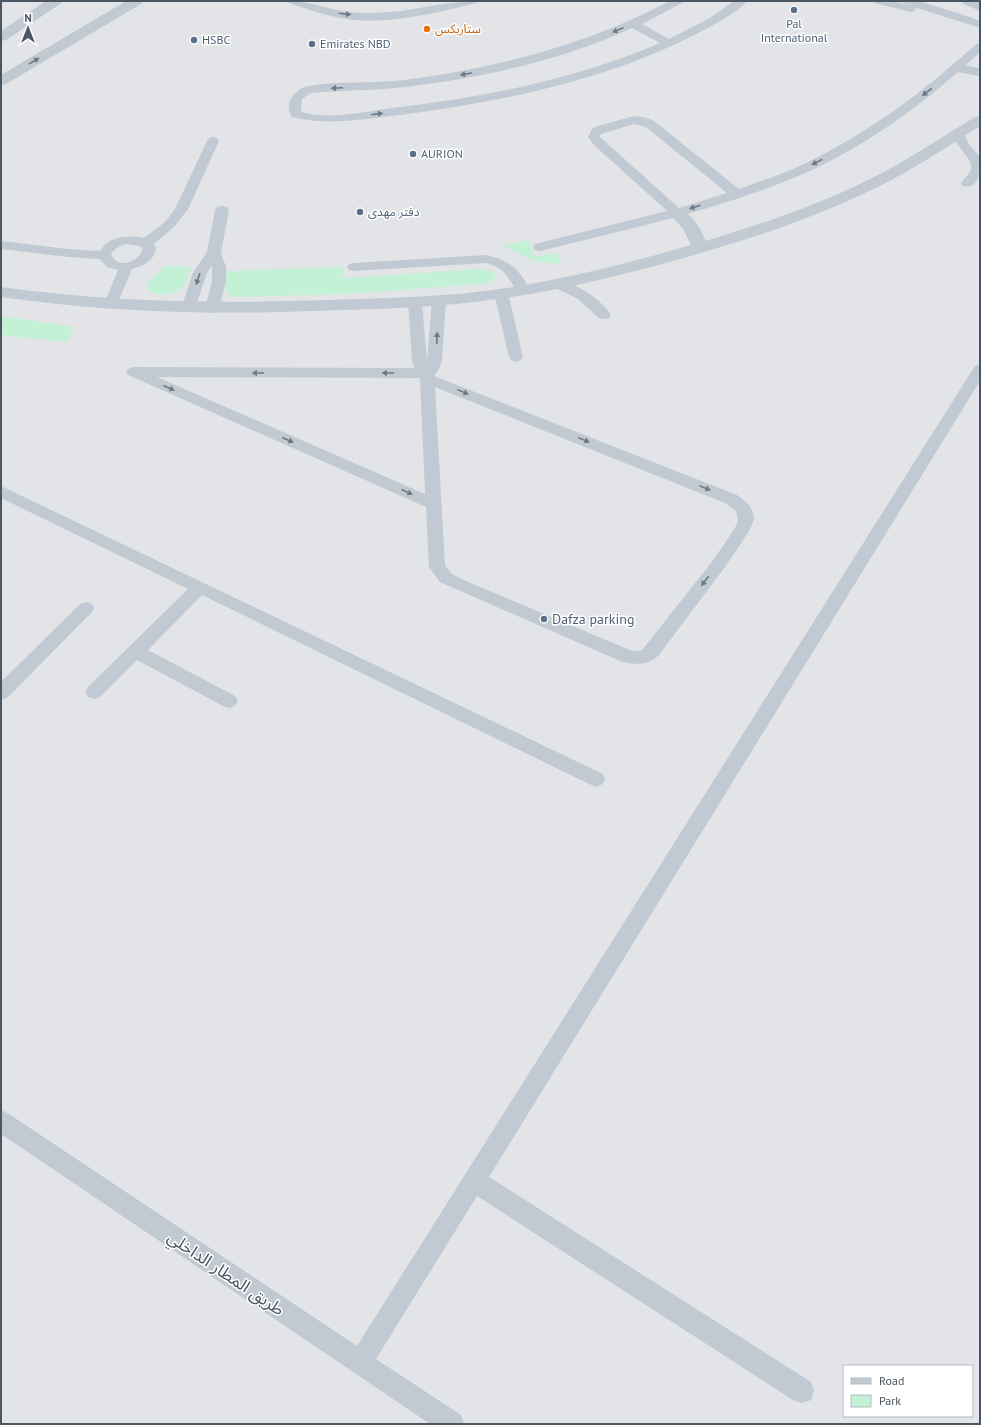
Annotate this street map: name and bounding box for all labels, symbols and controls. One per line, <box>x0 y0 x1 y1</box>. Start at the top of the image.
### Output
marker: Pal International <box>789 5 799 15</box>
north arrow <box>8 8 48 48</box>
text: N <box>24 11 32 25</box>
one-way arrow <box>339 11 351 17</box>
place label: Pal International <box>761 16 828 45</box>
place label: ستاربكس <box>435 21 481 36</box>
marker: ستاربكس <box>422 24 432 34</box>
one-way arrow <box>611 28 623 34</box>
place label: HSBC <box>202 32 230 47</box>
marker: HSBC <box>189 35 199 45</box>
place label: Emirates NBD <box>320 36 391 51</box>
marker: Emirates NBD <box>307 39 317 49</box>
one-way arrow <box>28 58 40 65</box>
one-way arrow <box>460 71 473 77</box>
one-way arrow <box>331 84 343 91</box>
one-way arrow <box>921 88 932 96</box>
one-way arrow <box>371 110 383 117</box>
place label: AURION <box>421 146 463 161</box>
marker: AURION <box>408 149 418 159</box>
one-way arrow <box>811 158 823 165</box>
place label: دفتر مهدى <box>368 204 420 219</box>
one-way arrow <box>689 204 701 210</box>
marker: دفتر مهدى <box>355 207 365 217</box>
one-way arrow <box>195 273 201 285</box>
one-way arrow <box>433 332 440 344</box>
one-way arrow <box>251 370 264 376</box>
one-way arrow <box>381 370 394 376</box>
one-way arrow <box>163 385 175 391</box>
one-way arrow <box>458 390 470 396</box>
one-way arrow <box>282 437 294 444</box>
one-way arrow <box>579 438 591 444</box>
one-way arrow <box>699 486 711 492</box>
one-way arrow <box>402 490 414 496</box>
one-way arrow <box>701 576 709 587</box>
place label: Dafza parking <box>552 610 634 628</box>
marker: Dafza parking <box>539 614 549 624</box>
street label: طريق المطار الداخلي <box>162 1226 289 1322</box>
legend <box>843 1365 973 1417</box>
text: Road <box>879 1373 904 1388</box>
text: Park <box>879 1393 901 1408</box>

